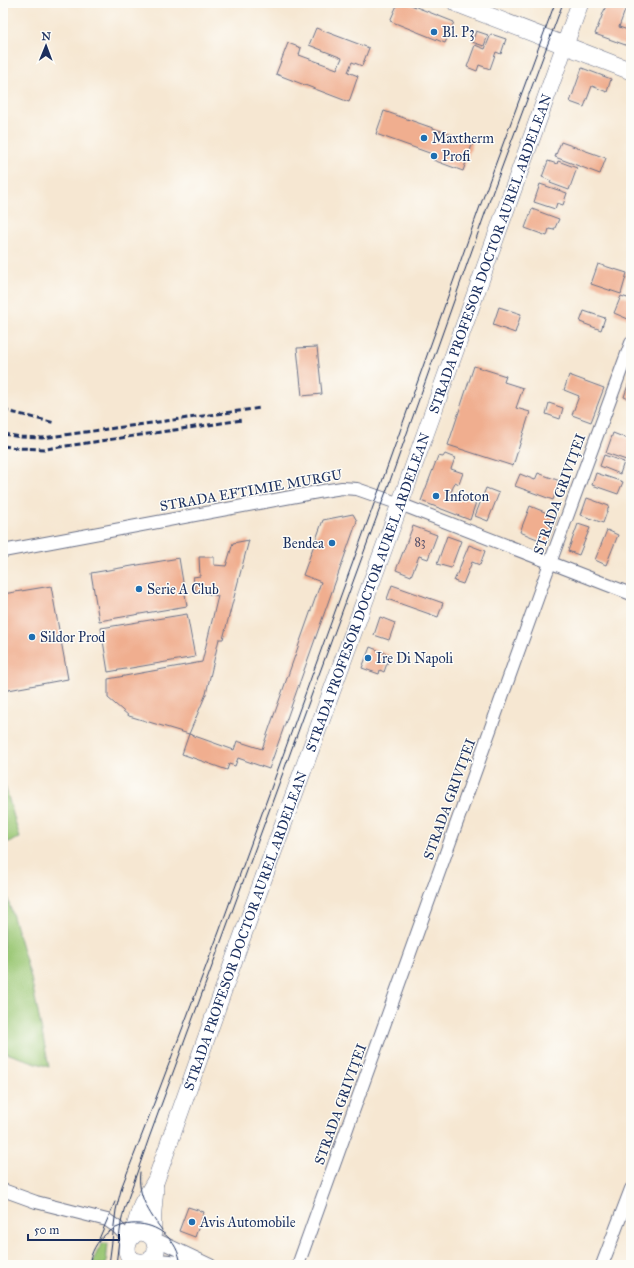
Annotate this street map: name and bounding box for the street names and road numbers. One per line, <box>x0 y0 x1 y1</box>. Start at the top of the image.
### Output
street label: STRADA PROFESOR DOCTOR AUREL ARDELEAN <box>425 92 556 416</box>
street label: STRADA PROFESOR DOCTOR AUREL ARDELEAN <box>302 430 434 754</box>
street label: STRADA GRIVIȚEI <box>530 431 589 557</box>
street label: STRADA EFTIMIE MURGU <box>159 466 345 515</box>
street label: STRADA GRIVIȚEI <box>420 736 479 862</box>
street label: STRADA PROFESOR DOCTOR AUREL ARDELEAN <box>180 769 311 1093</box>
street label: STRADA GRIVIȚEI <box>311 1041 370 1167</box>

